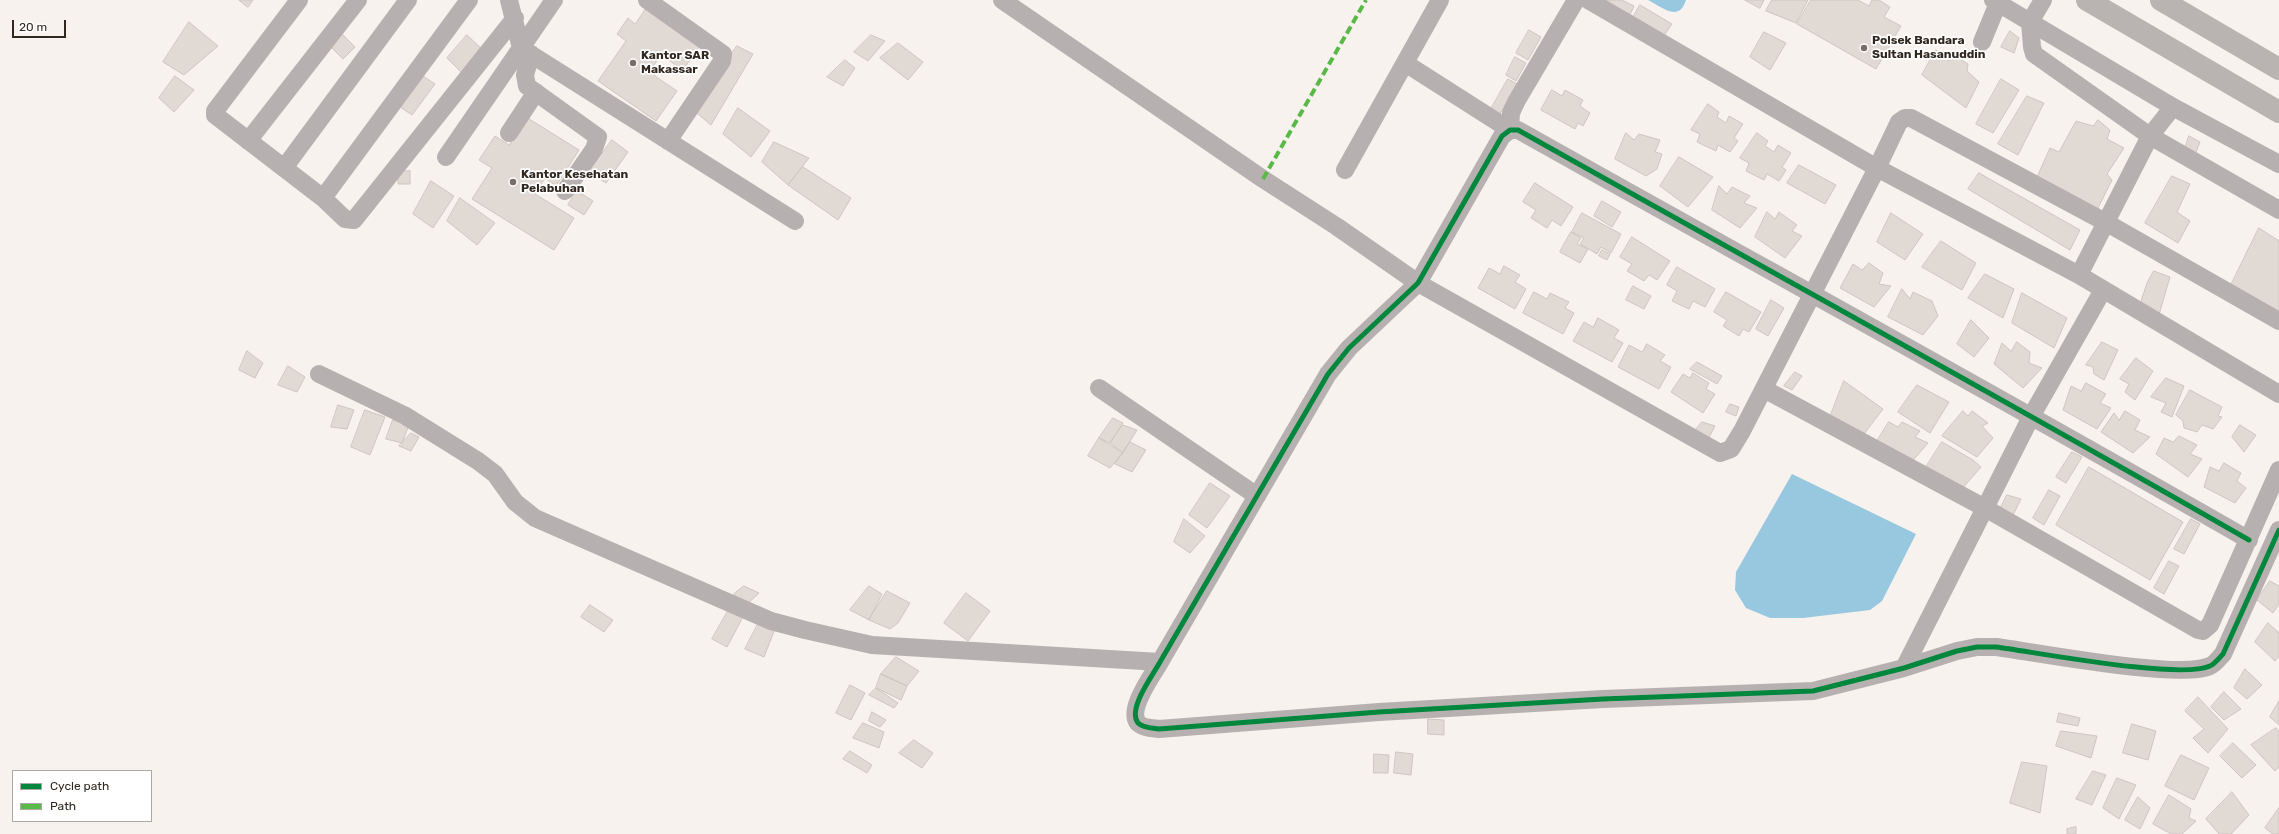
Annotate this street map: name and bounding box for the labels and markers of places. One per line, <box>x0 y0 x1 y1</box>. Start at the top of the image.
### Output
place label: Polsek Bandara Sultan Hasanuddin <box>1872 34 1985 62</box>
marker: Polsek Bandara Sultan Hasanuddin <box>1859 43 1869 53</box>
place label: Kantor SAR Makassar <box>641 49 709 77</box>
marker: Kantor SAR Makassar <box>628 58 638 68</box>
place label: Kantor Kesehatan Pelabuhan <box>521 168 628 196</box>
marker: Kantor Kesehatan Pelabuhan <box>508 177 518 187</box>

